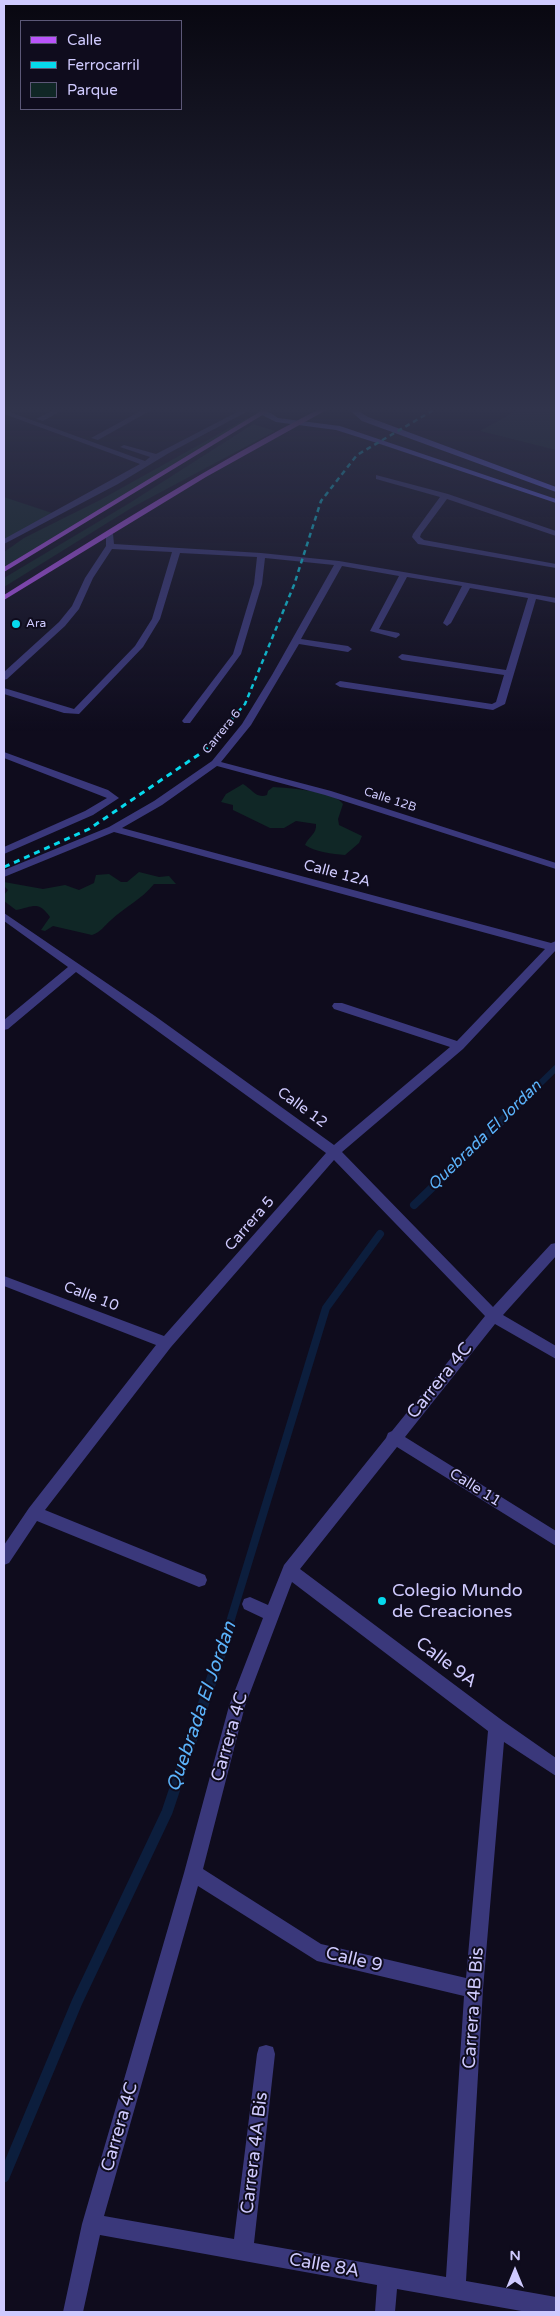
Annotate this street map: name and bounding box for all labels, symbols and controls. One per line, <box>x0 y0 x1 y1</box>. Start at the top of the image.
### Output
legend <box>20 20 182 110</box>
text: Calle <box>67 31 102 49</box>
text: Ferrocarril <box>67 56 140 74</box>
text: Parque <box>67 81 118 99</box>
place label: Ara <box>26 617 46 631</box>
marker: Ara <box>10 618 22 630</box>
street label: Carrera 6 <box>200 707 244 757</box>
street label: Calle 12B <box>362 785 418 815</box>
street label: Calle 12A <box>301 856 373 892</box>
water label: Quebrada El Jordan <box>424 1077 546 1195</box>
street label: Calle 12 <box>273 1084 331 1132</box>
street label: Carrera 5 <box>222 1193 278 1255</box>
street label: Calle 10 <box>61 1278 121 1316</box>
street label: Carrera 4C <box>403 1339 477 1423</box>
street label: Calle 11 <box>446 1465 504 1511</box>
place label: Colegio Mundo de Creaciones <box>392 1580 523 1622</box>
marker: Colegio Mundo de Creaciones <box>376 1595 388 1607</box>
water label: Quebrada El Jordan <box>162 1619 242 1795</box>
street label: Calle 9A <box>411 1633 481 1693</box>
street label: Carrera 4C <box>207 1690 253 1784</box>
street label: Calle 9 <box>323 1943 385 1977</box>
street label: Carrera 4B Bis <box>459 1946 489 2070</box>
street label: Carrera 4C <box>97 2080 143 2174</box>
street label: Carrera 4A Bis <box>237 2091 273 2215</box>
north arrow <box>490 2246 540 2296</box>
text: N <box>509 2247 521 2264</box>
street label: Calle 8A <box>287 2249 361 2283</box>

